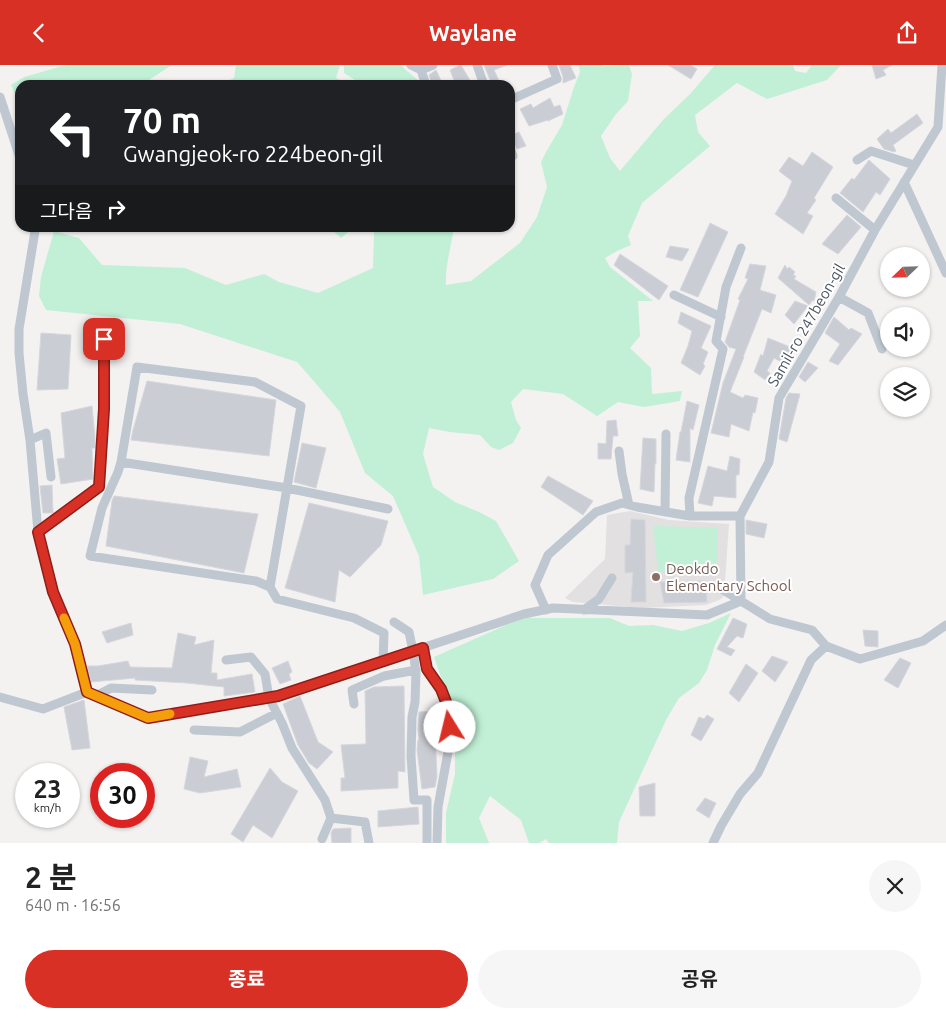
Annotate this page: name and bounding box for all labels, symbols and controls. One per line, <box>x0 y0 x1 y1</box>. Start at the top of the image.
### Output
icon: back <box>25 19 53 47</box>
icon: share <box>893 19 921 47</box>
text: Waylane <box>429 20 517 45</box>
icon: left <box>40 100 105 165</box>
text: 70 m <box>123 100 201 140</box>
text: Gwangjeok-ro 224beon-gil <box>123 141 383 166</box>
icon: right <box>102 195 130 223</box>
text: 그다음 <box>40 200 92 222</box>
north arrow <box>880 247 930 297</box>
map controls <box>880 247 930 417</box>
street label: Samil-ro 247beon-gil <box>764 261 848 389</box>
button: sound <box>880 307 930 357</box>
pin <box>83 318 125 360</box>
icon: arrive <box>90 325 118 353</box>
button: layers <box>880 367 930 417</box>
place label: Deokdo Elementary School <box>666 560 792 594</box>
marker: Deokdo Elementary School <box>650 571 662 583</box>
position arrow <box>423 700 475 752</box>
speed limit sign: 30 <box>90 763 155 828</box>
text: 23 <box>33 775 62 803</box>
text: km/h <box>34 801 61 814</box>
text: 2 분 <box>25 860 77 894</box>
button: close <box>869 860 921 912</box>
text: 640 m · 16:56 <box>25 896 121 914</box>
button: 종료 <box>25 950 468 1008</box>
button: 공유 <box>478 950 921 1008</box>

